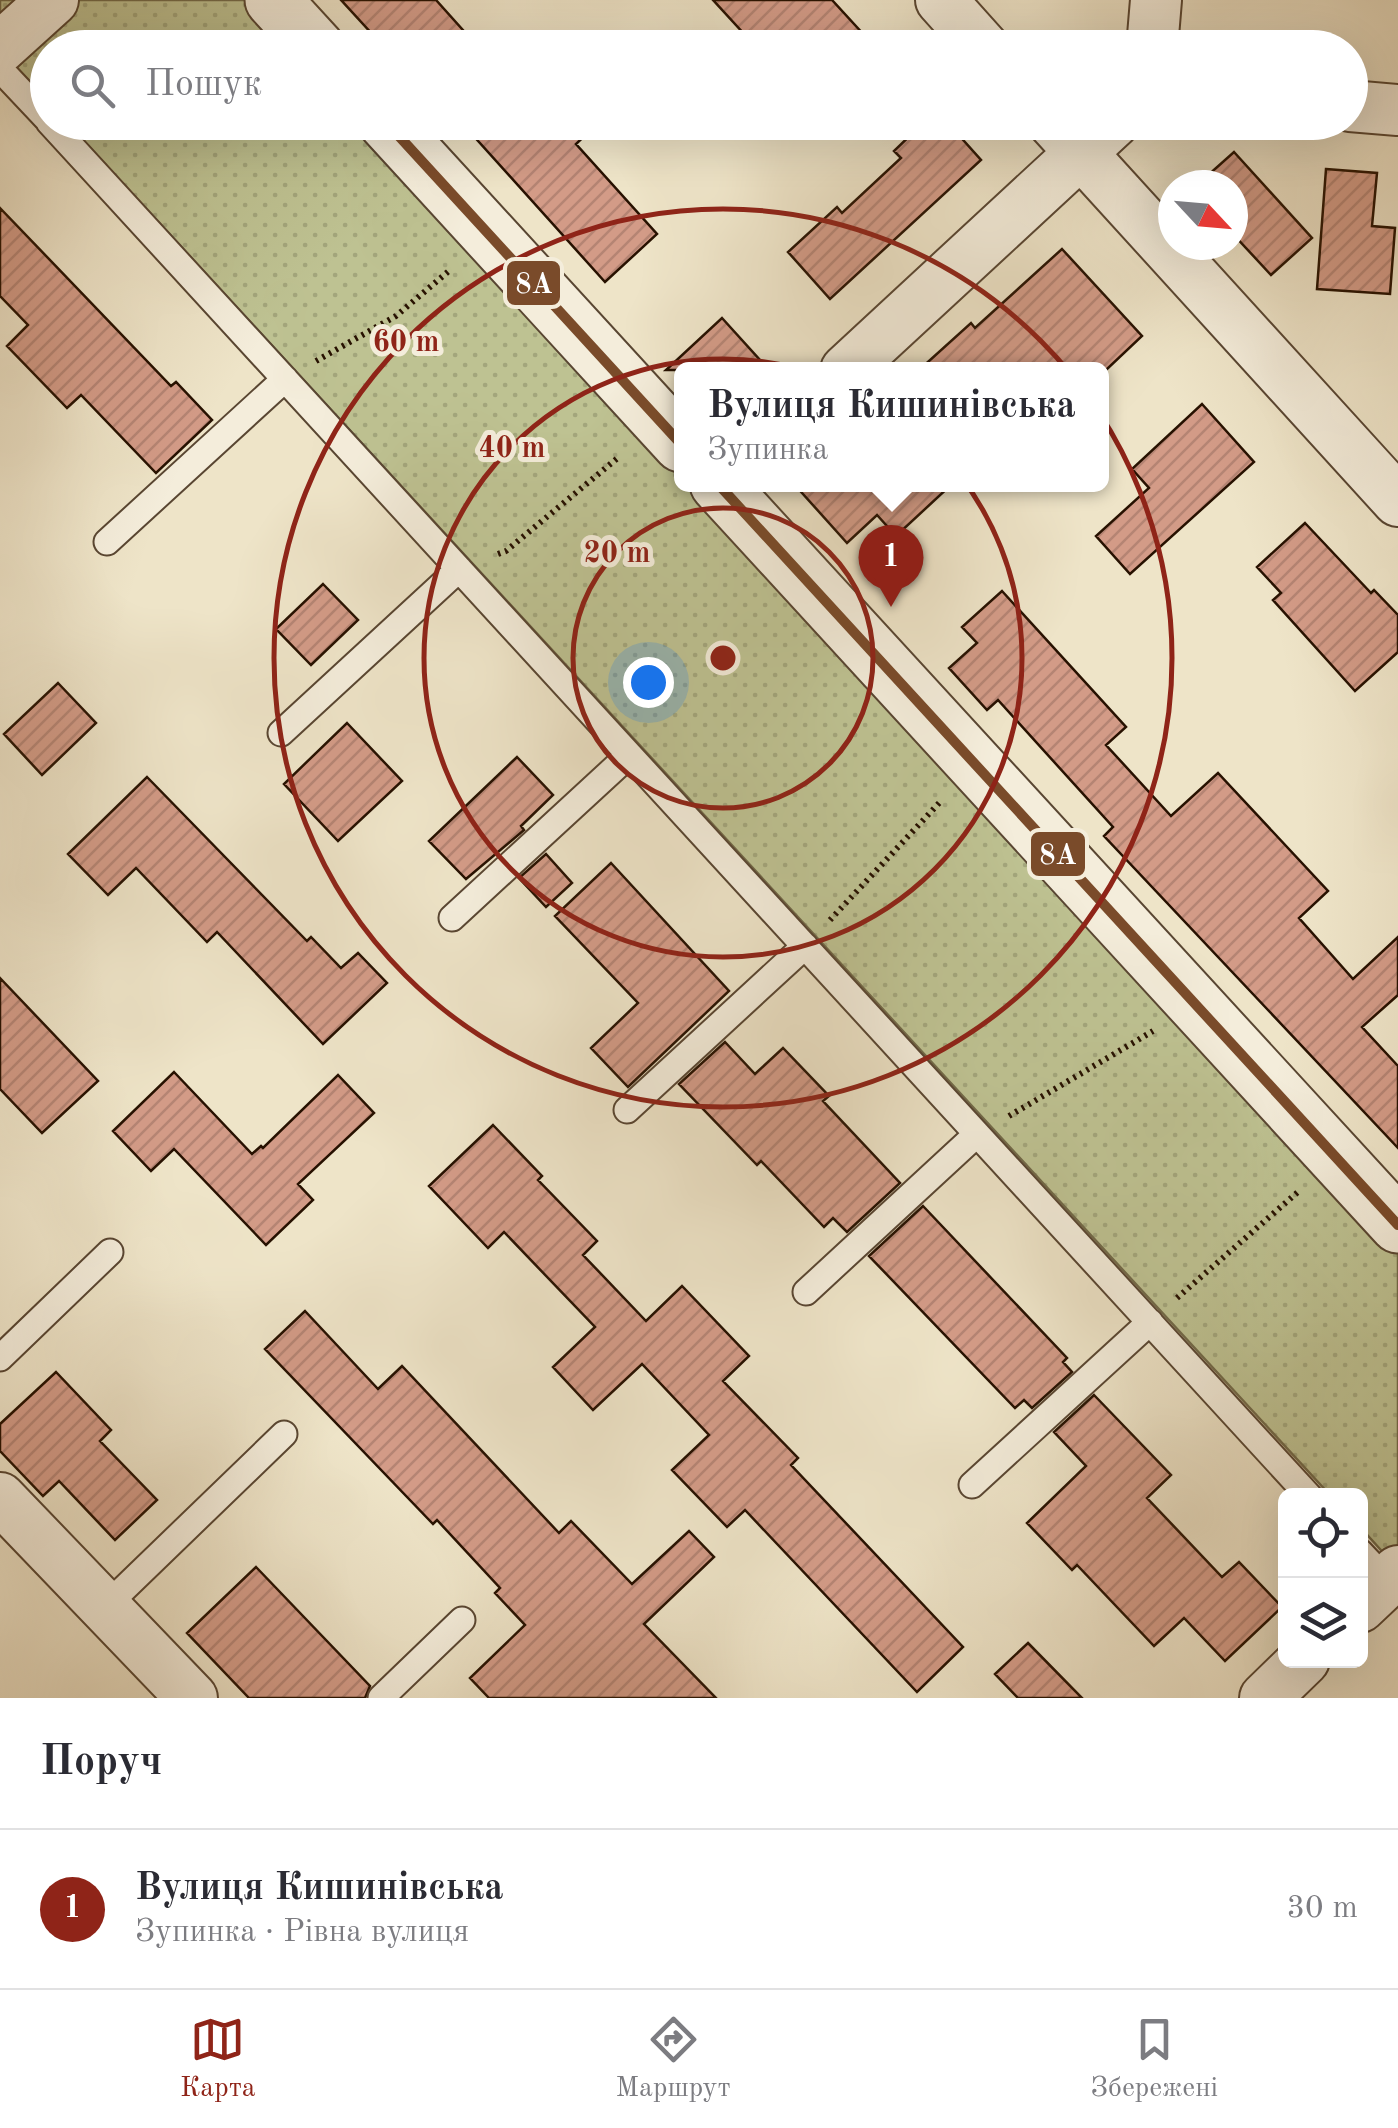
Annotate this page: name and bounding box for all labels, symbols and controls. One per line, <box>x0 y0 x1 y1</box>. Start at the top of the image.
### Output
search box <box>30 30 1368 140</box>
icon: search <box>65 58 120 113</box>
text: Пошук <box>145 66 262 104</box>
north arrow <box>1158 170 1248 260</box>
line badge: 8А <box>505 259 562 307</box>
text: 8А <box>515 272 553 300</box>
text: 60 m <box>372 328 440 358</box>
popup <box>674 362 1109 492</box>
text: Вулиця Кишинівська <box>707 388 1076 426</box>
text: 40 m <box>478 434 546 464</box>
text: Зупинка <box>707 435 828 467</box>
pin: 1 <box>858 524 924 607</box>
text: 20 m <box>583 539 651 569</box>
centre of rings <box>705 640 741 676</box>
your location <box>623 657 674 708</box>
line badge: 8А <box>1029 830 1087 878</box>
text: 8А <box>1039 843 1077 871</box>
map controls <box>1278 1488 1368 1668</box>
button: locate <box>1278 1488 1368 1578</box>
button: layers <box>1278 1578 1368 1668</box>
text: Поруч <box>40 1742 162 1784</box>
text: Вулиця Кишинівська <box>135 1870 504 1908</box>
text: 1 <box>63 1893 82 1925</box>
text: 30 m <box>1287 1893 1358 1925</box>
text: Зупинка · Рівна вулиця <box>135 1917 469 1949</box>
tab: Карта <box>180 2012 256 2107</box>
tab: Маршрут <box>616 2012 731 2107</box>
tab: Збережені <box>1091 2012 1218 2107</box>

